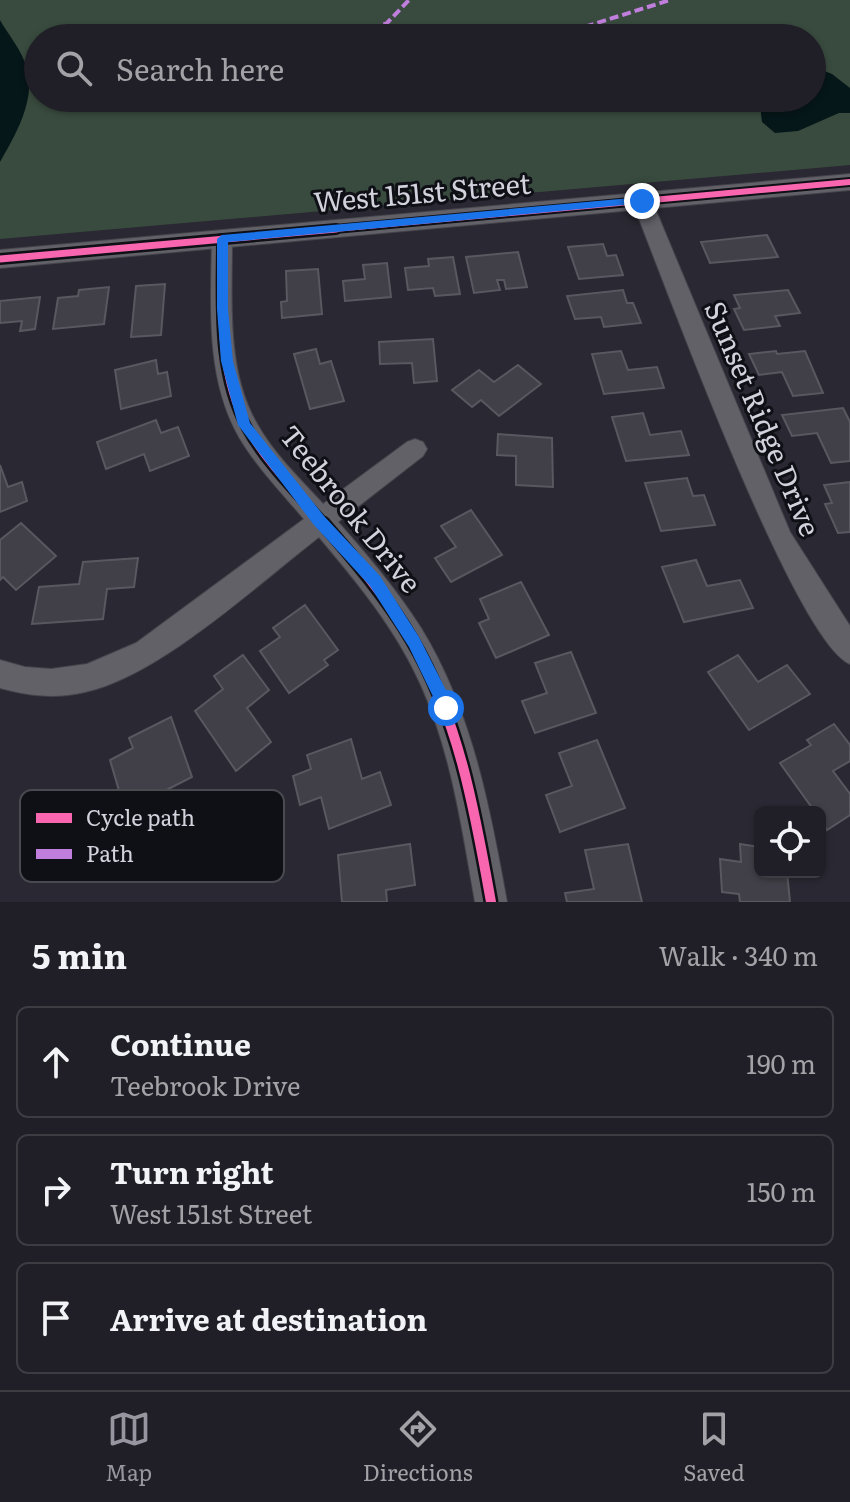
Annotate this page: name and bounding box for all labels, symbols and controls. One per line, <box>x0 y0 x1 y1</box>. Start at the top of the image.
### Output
search box <box>24 24 826 112</box>
icon: search <box>52 46 96 90</box>
text: Search here <box>116 46 284 90</box>
street label: West 151st Street <box>312 161 533 221</box>
route end <box>624 183 660 219</box>
street label: Sunset Ridge Drive <box>696 294 832 542</box>
street label: Teebrook Drive <box>271 415 433 601</box>
route start <box>428 690 464 726</box>
legend <box>20 790 284 882</box>
text: Cycle path <box>86 800 195 833</box>
map controls <box>754 806 826 878</box>
button: locate <box>754 806 826 878</box>
text: Path <box>86 836 134 869</box>
text: 5 min <box>32 929 127 979</box>
text: Walk · 340 m <box>659 935 818 974</box>
text: Continue <box>110 1021 251 1065</box>
icon: ahead <box>34 1040 78 1084</box>
text: 190 m <box>746 1043 816 1082</box>
text: Teebrook Drive <box>110 1065 301 1104</box>
text: Turn right <box>110 1149 274 1193</box>
icon: right <box>34 1168 78 1212</box>
text: 150 m <box>747 1171 816 1210</box>
text: West 151st Street <box>110 1193 312 1232</box>
icon: arrive <box>34 1296 78 1340</box>
text: Arrive at destination <box>110 1296 427 1340</box>
tab: Map <box>105 1407 152 1488</box>
tab: Directions <box>363 1407 473 1488</box>
tab: Saved <box>683 1407 745 1488</box>

